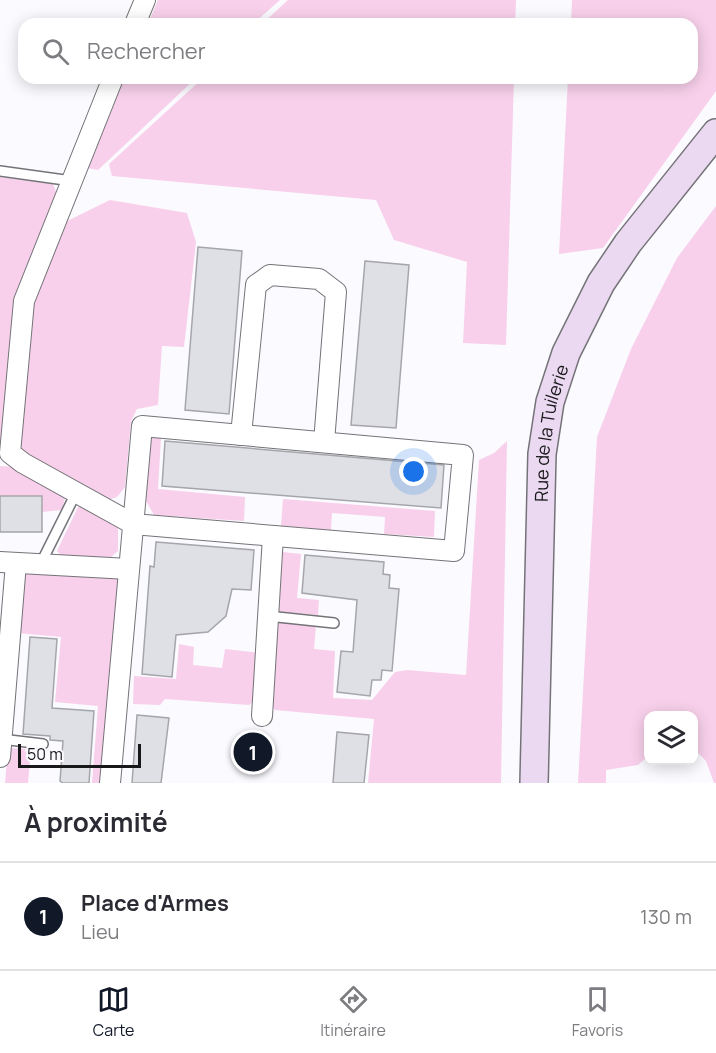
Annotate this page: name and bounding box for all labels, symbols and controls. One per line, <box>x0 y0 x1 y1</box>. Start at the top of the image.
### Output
search box <box>18 18 698 84</box>
icon: search <box>39 35 72 68</box>
text: Rechercher <box>87 36 206 66</box>
street label: Rue de la Tuilerie <box>529 361 574 502</box>
your location <box>399 457 428 486</box>
map controls <box>644 711 698 765</box>
button: layers <box>644 711 698 765</box>
pin: 1 <box>234 730 272 774</box>
scale bar <box>18 741 141 768</box>
text: 50 m <box>27 743 63 765</box>
text: À proximité <box>24 804 168 840</box>
text: Place d'Armes <box>81 888 229 918</box>
text: 1 <box>39 903 48 930</box>
text: 130 m <box>640 903 692 930</box>
text: Lieu <box>81 918 119 945</box>
tab: Carte <box>93 983 134 1041</box>
tab: Itinéraire <box>320 983 386 1041</box>
tab: Favoris <box>572 983 623 1041</box>

